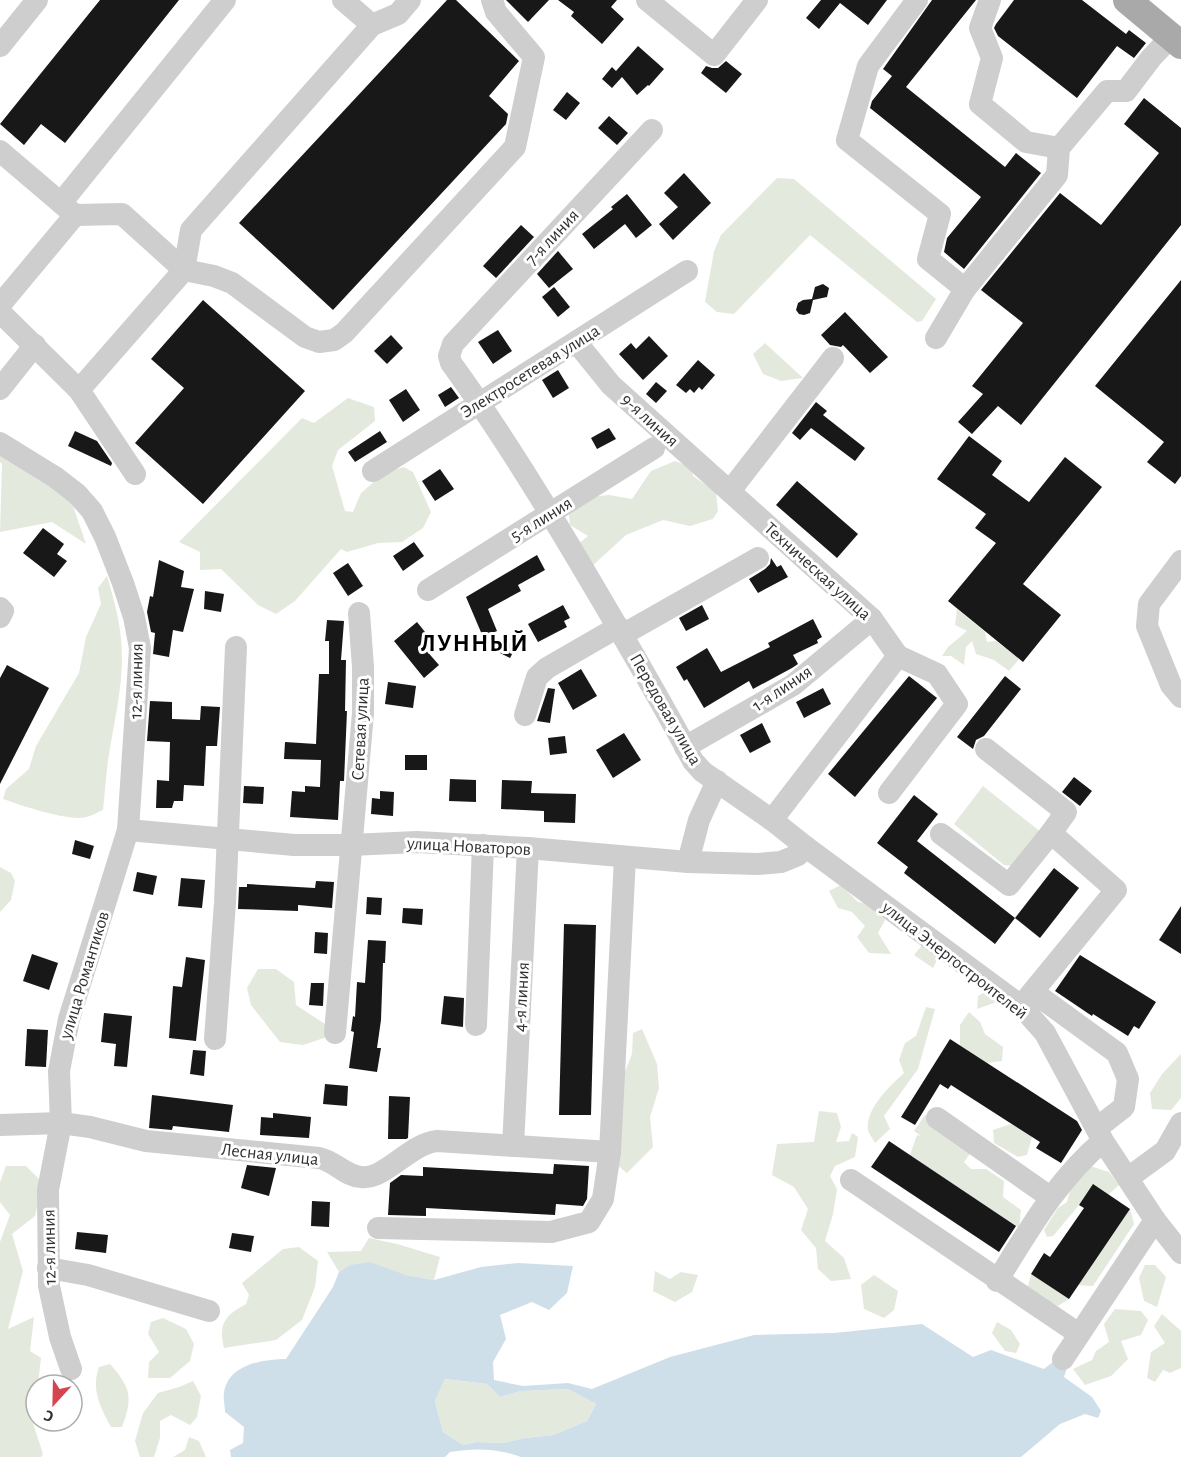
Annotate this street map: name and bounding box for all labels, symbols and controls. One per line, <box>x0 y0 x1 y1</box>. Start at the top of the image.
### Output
street label: 7-я линия <box>523 206 583 269</box>
street label: Электросетевая улица <box>458 322 603 422</box>
street label: 9-я линия <box>617 391 681 451</box>
street label: 5-я линия <box>507 494 576 546</box>
street label: Техническая улица <box>761 519 874 624</box>
district label: ЛУННЫЙ <box>421 630 529 656</box>
street label: 12-я линия <box>127 643 147 719</box>
street label: Передовая улица <box>626 651 704 768</box>
street label: 1-я линия <box>749 662 816 715</box>
street label: Сетевая улица <box>349 677 373 781</box>
street label: улица Новаторов <box>405 835 531 859</box>
street label: улица Энергостроителей <box>877 898 1031 1023</box>
street label: улица Романтиков <box>57 909 113 1042</box>
street label: 4-я линия <box>511 962 533 1033</box>
street label: Лесная улица <box>220 1141 319 1169</box>
street label: 12-я линия <box>40 1209 60 1285</box>
north arrow <box>24 1373 84 1433</box>
text: С <box>42 1407 56 1425</box>

